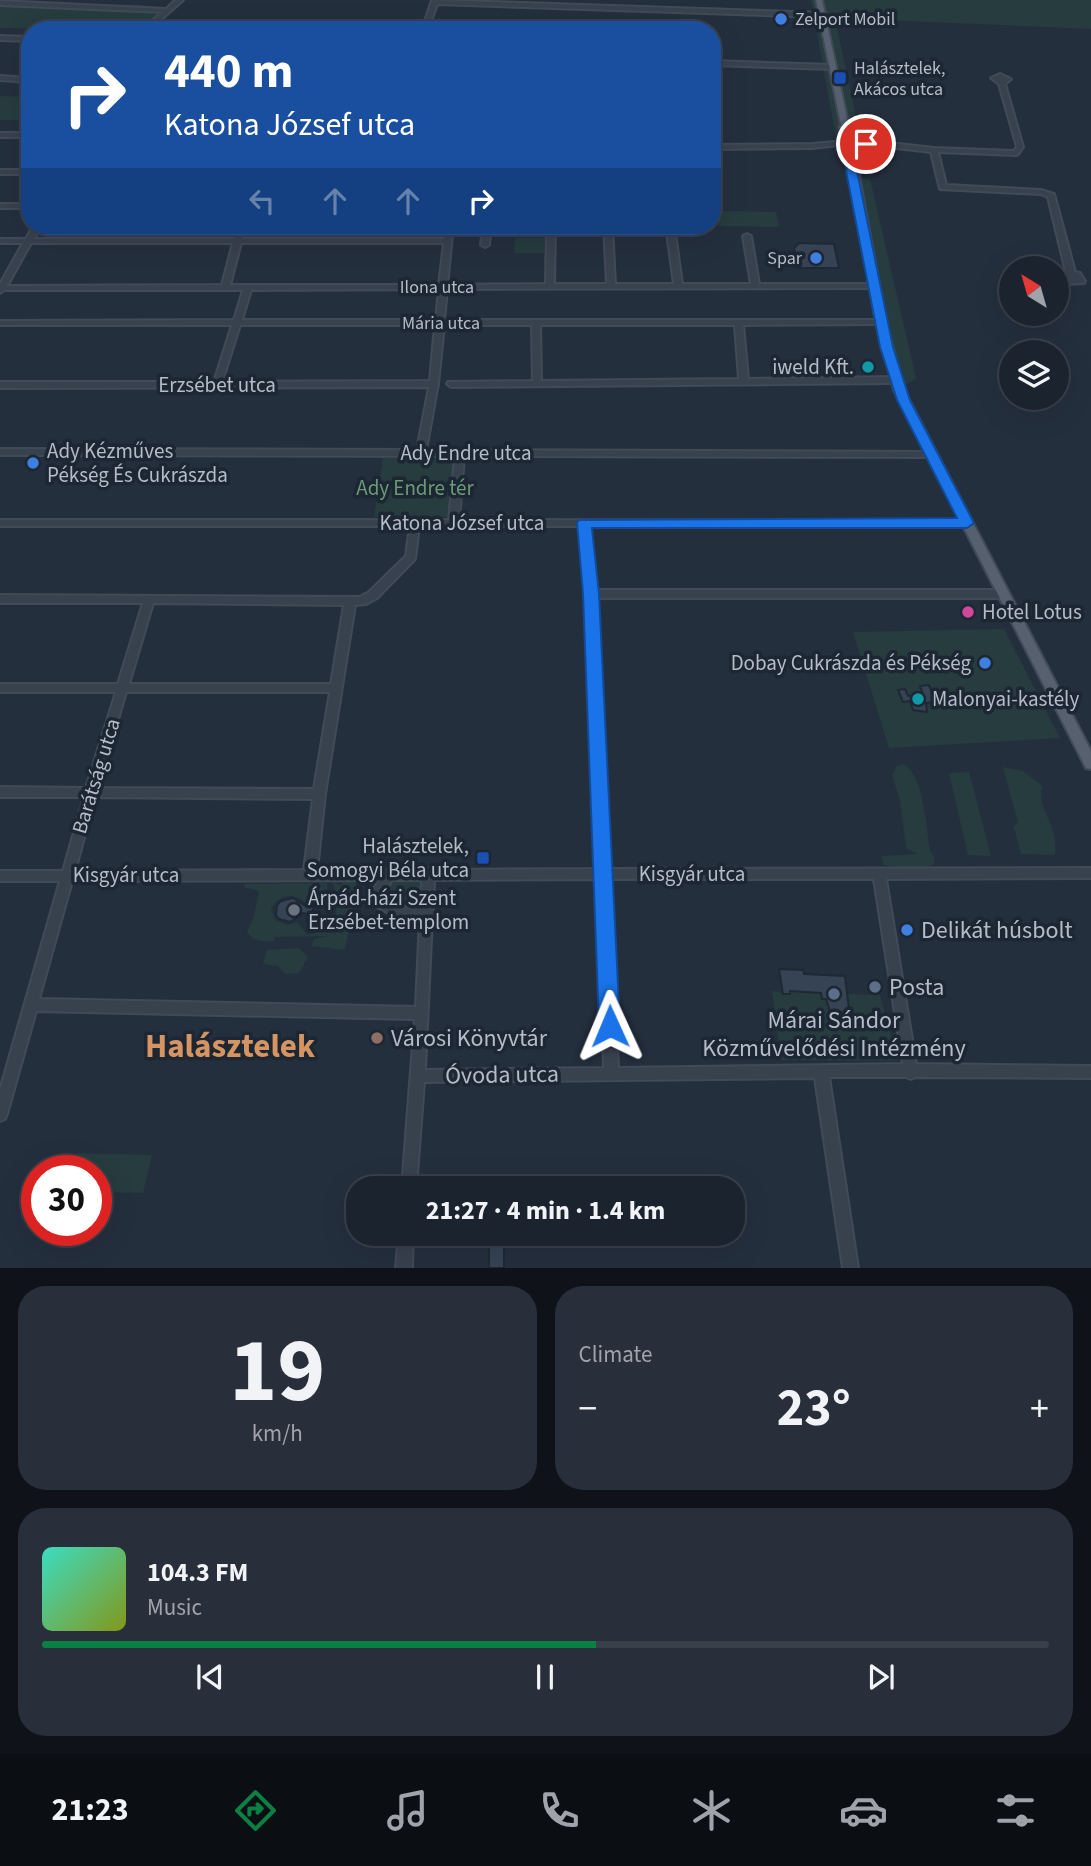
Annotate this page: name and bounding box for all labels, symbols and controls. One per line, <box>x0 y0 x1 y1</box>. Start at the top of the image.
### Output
place label: Zelport Mobil <box>795 7 895 32</box>
marker: Zelport Mobil <box>773 11 789 27</box>
text: 440 m <box>164 37 293 107</box>
icon: right <box>49 49 140 140</box>
place label: Halásztelek, Akácos utca <box>854 56 946 102</box>
marker: Halásztelek, Akácos utca <box>832 70 848 86</box>
text: Katona József utca <box>164 102 415 148</box>
pin <box>836 114 896 174</box>
icon: arrive <box>847 125 885 163</box>
icon: left <box>243 182 281 220</box>
icon: ahead <box>316 182 354 220</box>
icon: ahead <box>389 182 427 220</box>
icon: right <box>462 182 500 220</box>
place label: Spar <box>767 246 803 271</box>
marker: Spar <box>808 250 824 266</box>
north arrow <box>999 256 1069 326</box>
map controls <box>999 256 1069 410</box>
street label: Ilona utca <box>400 275 474 300</box>
street label: Mária utca <box>402 311 480 336</box>
button: layers <box>999 340 1069 410</box>
place label: iweld Kft. <box>772 352 854 382</box>
marker: iweld Kft. <box>860 359 876 375</box>
street label: Erzsébet utca <box>158 370 276 400</box>
place label: Ady Kézműves Pékség És Cukrászda <box>47 436 228 490</box>
street label: Ady Endre utca <box>400 438 532 468</box>
marker: Ady Kézműves Pékség És Cukrászda <box>25 455 41 471</box>
park label: Ady Endre tér <box>356 473 474 503</box>
street label: Katona József utca <box>380 508 544 538</box>
place label: Hotel Lotus <box>982 597 1082 627</box>
marker: Hotel Lotus <box>960 604 976 620</box>
place label: Dobay Cukrászda és Pékség <box>731 648 971 678</box>
marker: Dobay Cukrászda és Pékség <box>977 655 993 671</box>
place label: Malonyai-kastély <box>932 684 1079 714</box>
marker: Malonyai-kastély <box>910 691 926 707</box>
street label: Barátság utca <box>64 715 128 837</box>
place label: Halásztelek, Somogyi Béla utca <box>306 831 469 885</box>
marker: Halásztelek, Somogyi Béla utca <box>475 850 491 866</box>
street label: Kisgyár utca <box>639 859 745 889</box>
street label: Kisgyár utca <box>73 860 179 890</box>
place label: Árpád-házi Szent Erzsébet-templom <box>308 883 469 937</box>
marker: Árpád-házi Szent Erzsébet-templom <box>286 902 302 918</box>
place label: Delikát húsbolt <box>921 913 1073 948</box>
marker: Delikát húsbolt <box>899 922 915 938</box>
place label: Posta <box>889 970 944 1005</box>
marker: Posta <box>867 979 883 995</box>
marker: Márai Sándor Közművelődési Intézmény <box>826 986 842 1002</box>
position arrow <box>573 989 647 1063</box>
place label: Márai Sándor Közművelődési Intézmény <box>702 1003 966 1066</box>
place label: Városi Könyvtár <box>391 1021 548 1056</box>
district label: Halásztelek <box>145 1023 315 1070</box>
marker: Városi Könyvtár <box>369 1030 385 1046</box>
street label: Óvoda utca <box>445 1057 559 1093</box>
speed limit sign: 30 <box>21 1155 112 1246</box>
text: 21:27 · 4 min · 1.4 km <box>426 1192 665 1229</box>
text: 19 <box>229 1307 325 1436</box>
text: Climate <box>579 1338 652 1371</box>
text: 23° <box>777 1372 851 1446</box>
text: − <box>579 1382 597 1436</box>
text: + <box>1030 1382 1049 1436</box>
text: km/h <box>252 1417 303 1450</box>
text: 104.3 FM <box>147 1554 248 1591</box>
text: Music <box>147 1591 202 1624</box>
icon: previous <box>191 1658 229 1696</box>
icon: pause <box>526 1658 564 1696</box>
icon: next <box>862 1658 900 1696</box>
icon: directions <box>231 1786 280 1835</box>
icon: music <box>383 1786 432 1835</box>
icon: phone <box>535 1786 584 1835</box>
icon: climate <box>687 1786 736 1835</box>
icon: car <box>839 1786 888 1835</box>
icon: filters <box>991 1786 1040 1835</box>
text: 21:23 <box>51 1787 129 1833</box>

